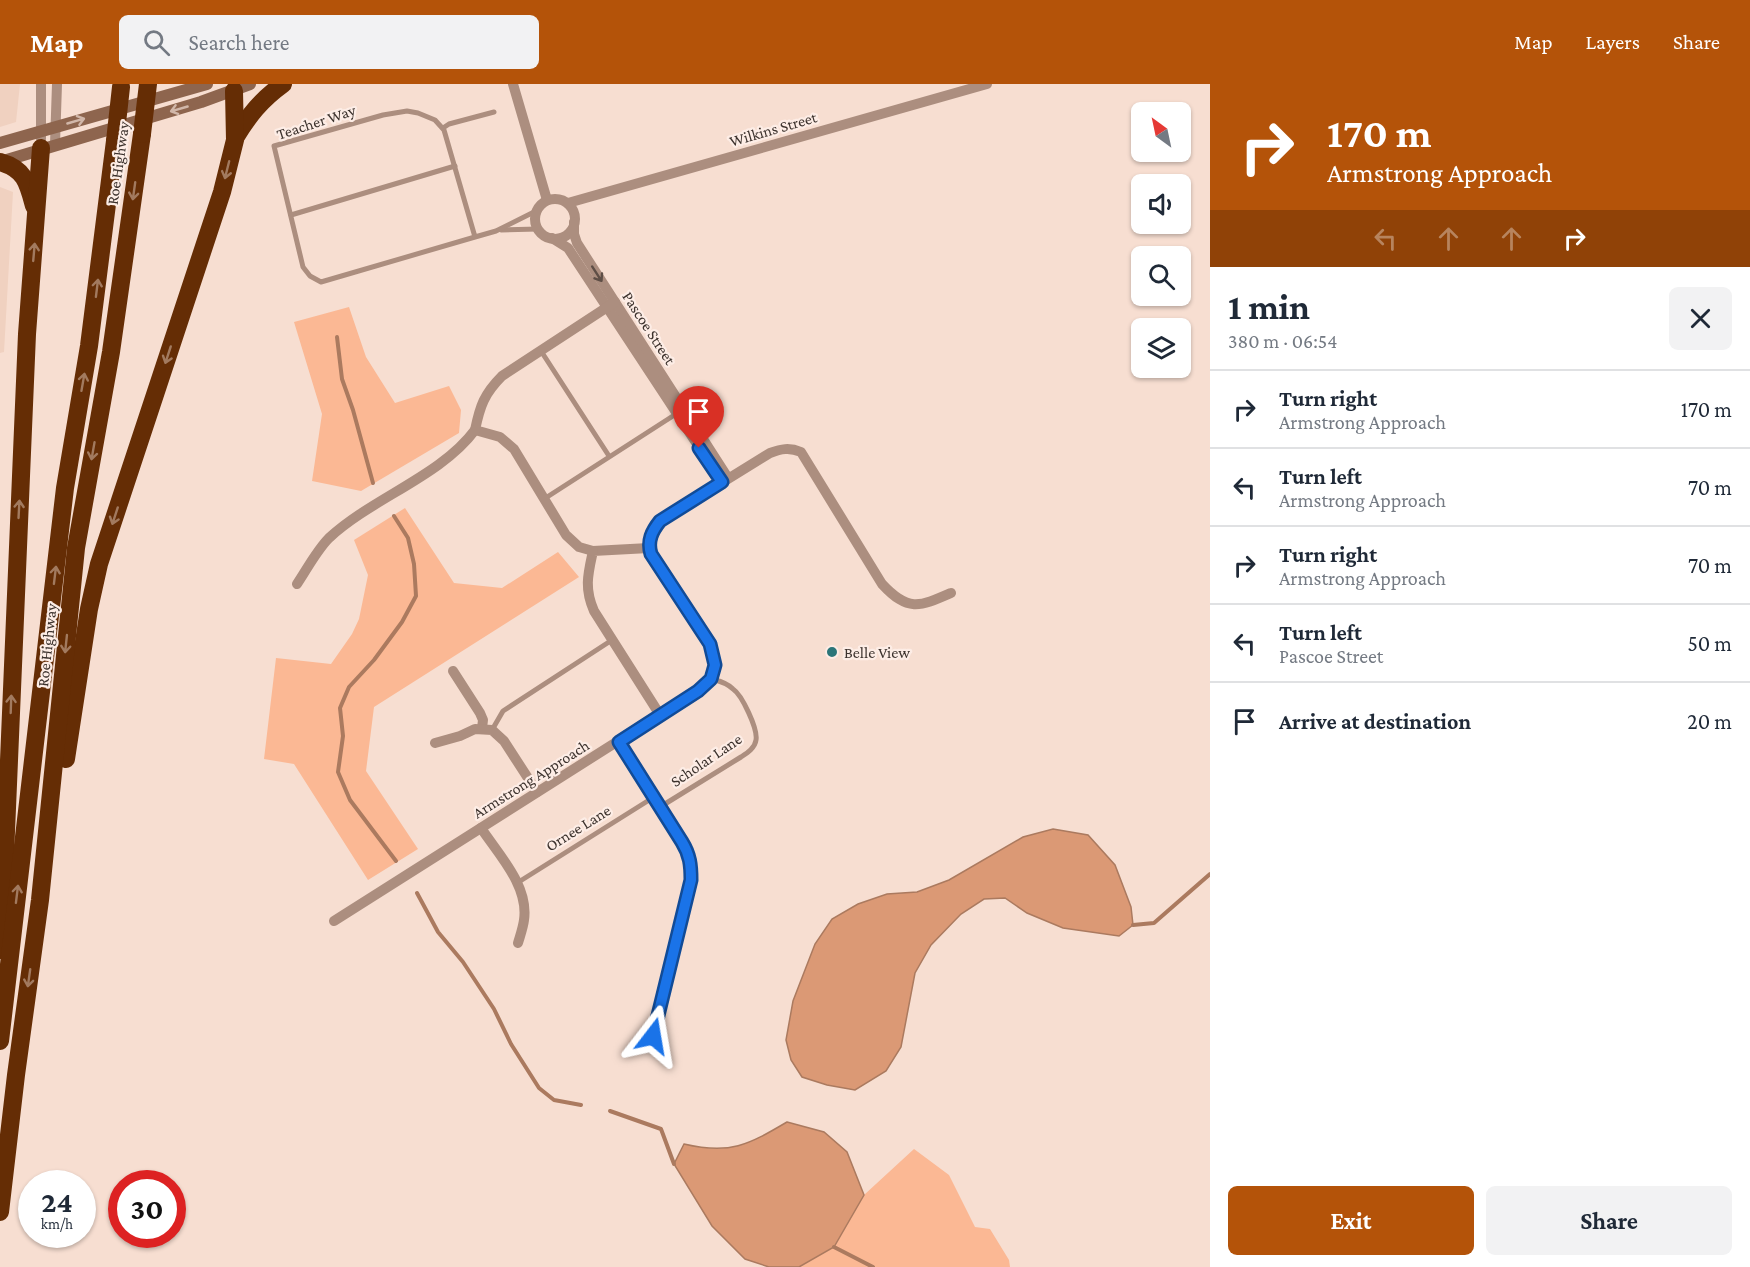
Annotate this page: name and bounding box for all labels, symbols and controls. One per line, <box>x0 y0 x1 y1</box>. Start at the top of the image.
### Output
search box <box>119 15 539 69</box>
icon: search <box>140 26 173 59</box>
text: Map <box>30 27 83 58</box>
text: Search here <box>188 30 289 55</box>
text: Map <box>1514 30 1553 54</box>
text: Layers <box>1586 30 1640 54</box>
text: Share <box>1673 30 1720 54</box>
street label: Teacher Way <box>274 101 359 144</box>
north arrow <box>1131 102 1191 162</box>
map controls <box>1131 102 1191 378</box>
one-way arrow <box>170 104 189 115</box>
street label: Wilkins Street <box>727 108 819 150</box>
icon: right <box>1228 108 1306 186</box>
text: 170 m <box>1327 109 1432 156</box>
one-way arrow <box>66 115 85 126</box>
street label: Roe Highway <box>104 120 133 206</box>
text: Armstrong Approach <box>1327 158 1552 188</box>
one-way arrow <box>221 160 233 179</box>
button: sound <box>1131 174 1191 234</box>
one-way arrow <box>128 181 139 201</box>
icon: left <box>1369 222 1402 255</box>
icon: ahead <box>1432 222 1465 255</box>
icon: ahead <box>1495 222 1528 255</box>
icon: right <box>1558 222 1591 255</box>
one-way arrow <box>29 243 40 263</box>
button: search <box>1131 246 1191 306</box>
one-way arrow <box>591 265 603 282</box>
one-way arrow <box>91 279 102 298</box>
text: 1 min <box>1228 287 1310 327</box>
button: close <box>1669 287 1732 350</box>
street label: Pascoe Street <box>619 288 679 368</box>
button: layers <box>1131 318 1191 378</box>
text: 380 m · 06:54 <box>1228 330 1337 352</box>
one-way arrow <box>162 345 173 364</box>
one-way arrow <box>78 373 89 393</box>
pin <box>673 386 724 448</box>
text: Turn right <box>1279 386 1377 411</box>
icon: right <box>1228 393 1261 426</box>
icon: arrive <box>682 395 715 428</box>
text: 170 m <box>1681 397 1732 422</box>
text: Armstrong Approach <box>1279 411 1446 433</box>
one-way arrow <box>87 441 98 460</box>
text: Turn left <box>1279 464 1362 489</box>
icon: left <box>1228 471 1261 504</box>
text: 70 m <box>1688 475 1732 500</box>
text: Armstrong Approach <box>1279 489 1446 511</box>
one-way arrow <box>14 500 25 520</box>
one-way arrow <box>109 506 120 525</box>
text: Turn right <box>1279 542 1377 567</box>
icon: right <box>1228 549 1261 582</box>
text: 70 m <box>1688 553 1732 578</box>
one-way arrow <box>49 566 60 585</box>
text: Armstrong Approach <box>1279 567 1446 589</box>
street label: Roe Highway <box>34 602 61 688</box>
text: Turn left <box>1279 620 1362 645</box>
icon: left <box>1228 627 1261 660</box>
text: 50 m <box>1687 631 1732 656</box>
one-way arrow <box>60 634 71 653</box>
place label: Belle View <box>844 644 910 661</box>
marker: Belle View <box>825 645 839 659</box>
text: Pascoe Street <box>1279 645 1383 667</box>
one-way arrow <box>5 695 17 715</box>
icon: arrive <box>1228 705 1261 738</box>
text: Arrive at destination <box>1279 709 1471 734</box>
text: 20 m <box>1687 709 1732 734</box>
street label: Scholar Lane <box>667 730 745 790</box>
street label: Armstrong Approach <box>470 736 593 822</box>
street label: Ornee Lane <box>543 801 613 855</box>
one-way arrow <box>12 884 23 904</box>
one-way arrow <box>24 968 35 988</box>
position arrow <box>621 1004 685 1068</box>
speed limit sign: 30 <box>108 1170 186 1248</box>
text: 24 <box>41 1185 73 1218</box>
button: Exit <box>1228 1186 1474 1255</box>
button: Share <box>1486 1186 1732 1255</box>
text: km/h <box>41 1216 73 1232</box>

